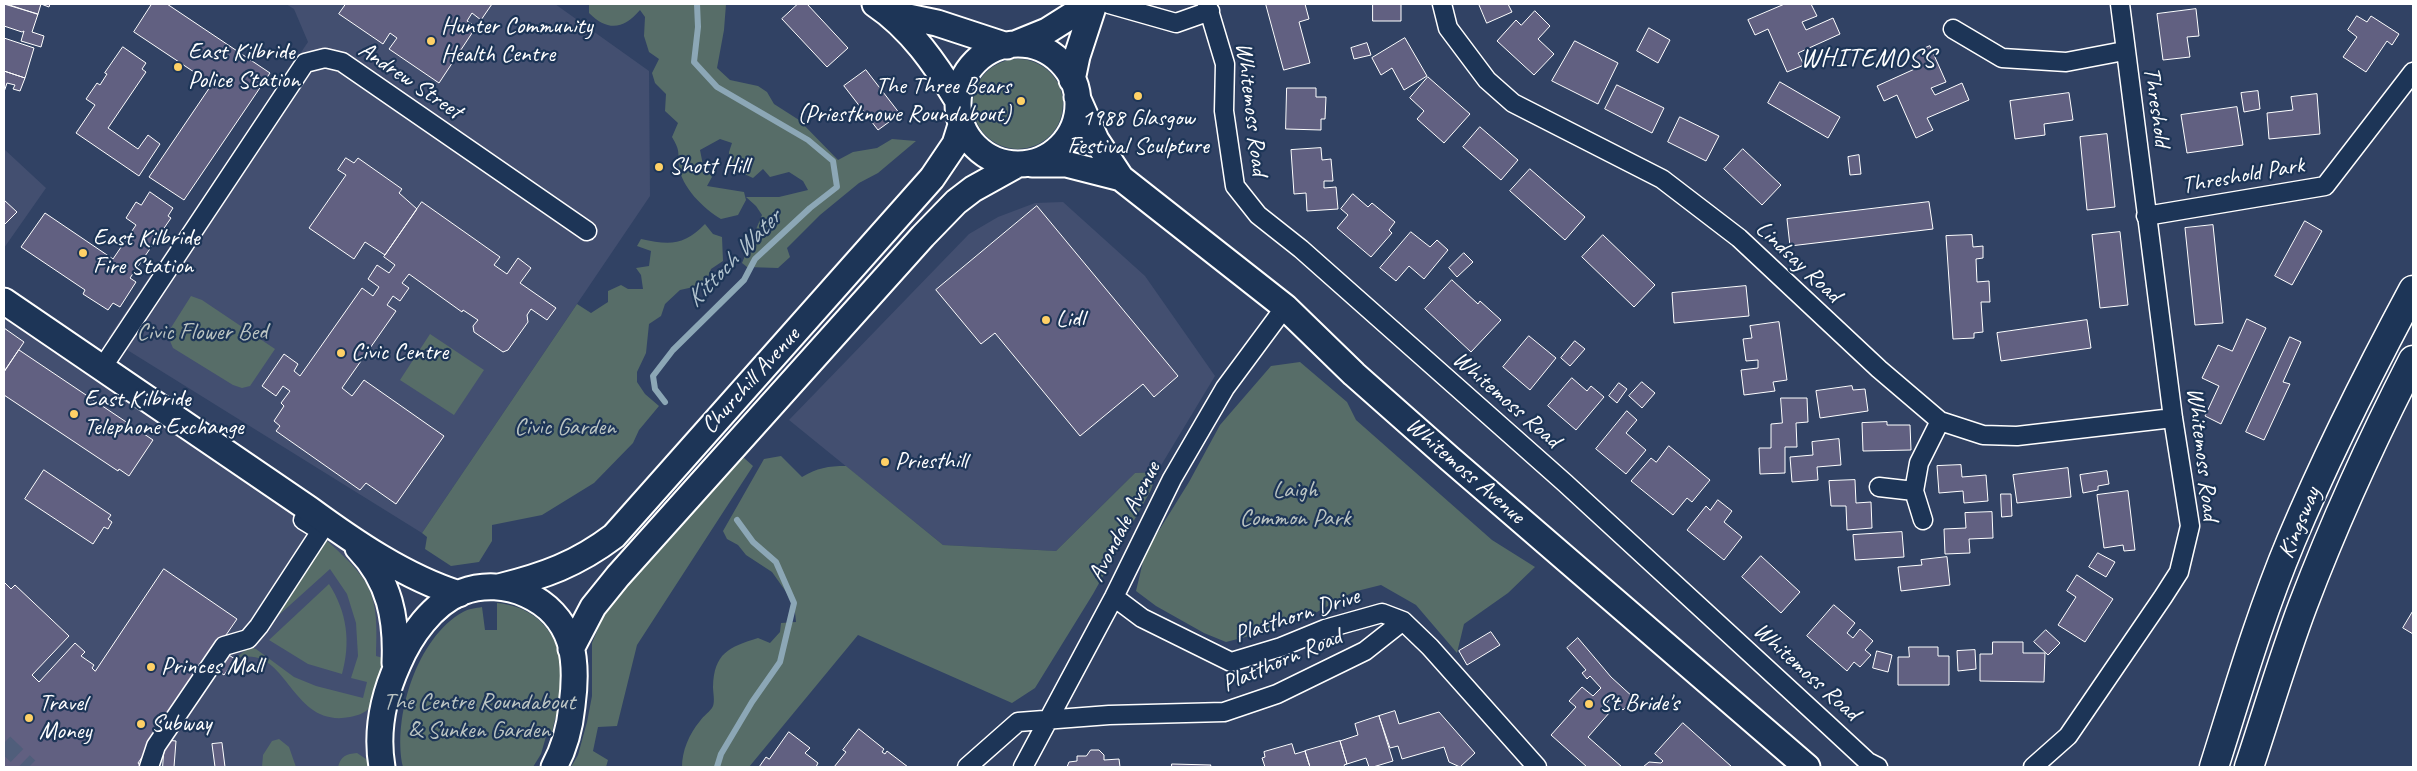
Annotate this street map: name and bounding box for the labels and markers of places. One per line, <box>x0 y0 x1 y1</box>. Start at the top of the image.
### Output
place label: Hunter Community Health Centre <box>441 13 593 69</box>
marker: Hunter Community Health Centre <box>425 35 437 47</box>
place label: East Kilbride Police Station <box>188 39 300 95</box>
marker: East Kilbride Police Station <box>172 61 184 73</box>
place label: The Three Bears (Priestknowe Roundabout) <box>797 73 1011 129</box>
marker: 1988 Glasgow Festival Sculpture <box>1132 90 1144 102</box>
marker: The Three Bears (Priestknowe Roundabout) <box>1015 95 1027 107</box>
place label: 1988 Glasgow Festival Sculpture <box>1067 105 1209 161</box>
place label: Shott Hill <box>669 153 749 181</box>
marker: Shott Hill <box>653 161 665 173</box>
place label: East Kilbride Fire Station <box>93 225 200 281</box>
marker: East Kilbride Fire Station <box>77 247 89 259</box>
place label: Lidl <box>1056 306 1084 334</box>
marker: Lidl <box>1040 314 1052 326</box>
place label: Civic Centre <box>351 339 448 367</box>
marker: Civic Centre <box>335 347 347 359</box>
place label: East Kilbride Telephone Exchange <box>84 386 244 442</box>
marker: East Kilbride Telephone Exchange <box>68 408 80 420</box>
place label: Priesthill <box>895 448 967 476</box>
marker: Priesthill <box>879 456 891 468</box>
place label: Princes Mall <box>161 653 263 681</box>
marker: Princes Mall <box>145 661 157 673</box>
place label: Travel Money <box>39 690 92 746</box>
place label: St Bride's <box>1599 690 1679 718</box>
marker: St Bride's <box>1583 698 1595 710</box>
place label: Subway <box>151 710 211 738</box>
marker: Travel Money <box>23 712 35 724</box>
marker: Subway <box>135 718 147 730</box>

